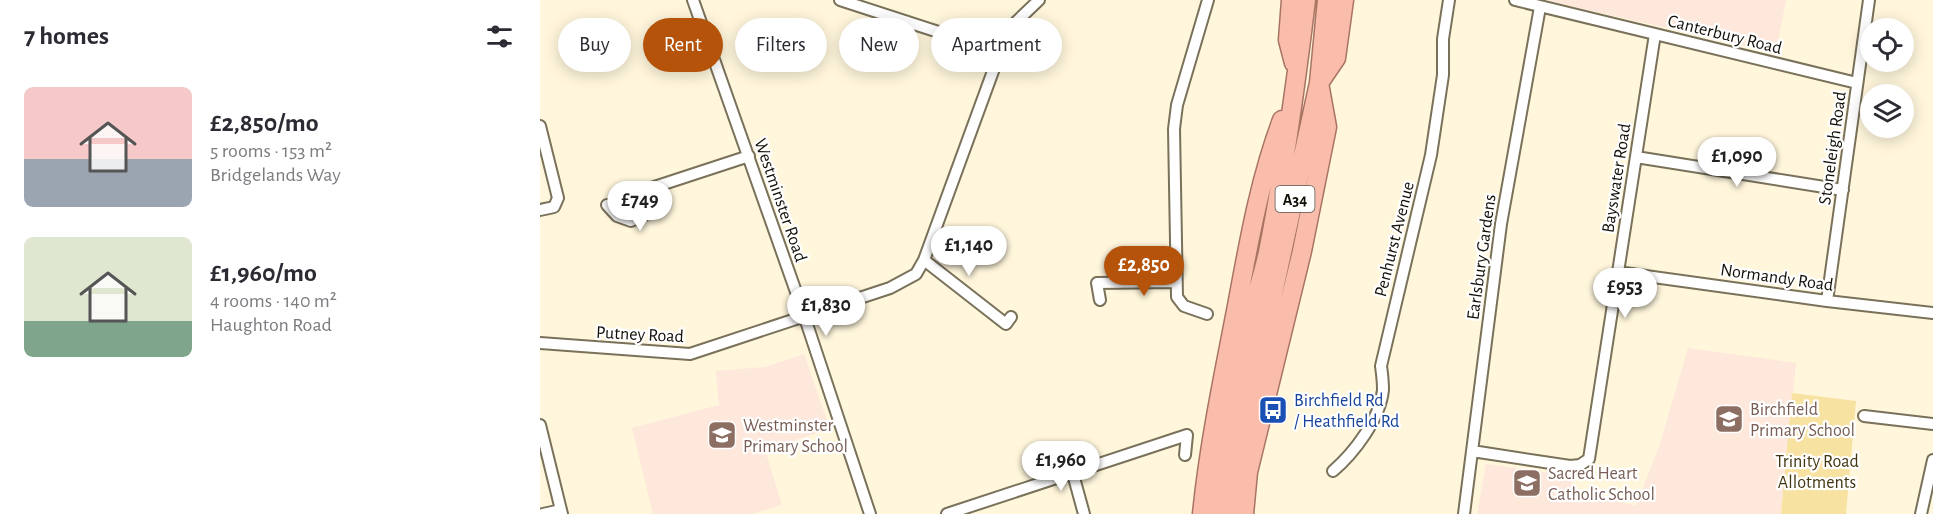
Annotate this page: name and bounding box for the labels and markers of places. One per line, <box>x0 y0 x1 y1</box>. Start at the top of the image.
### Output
pin: £1,090 <box>1688 137 1786 188</box>
pin: £749 <box>604 181 676 232</box>
pin: £1,140 <box>920 226 1018 277</box>
pin: £2,850 <box>1095 246 1193 297</box>
pin: £953 <box>1589 268 1661 319</box>
pin: £1,830 <box>777 286 875 337</box>
place label: Birchfield Rd / Heathfield Rd <box>1294 392 1399 431</box>
bus stop icon: Birchfield Rd / Heathfield Rd <box>1257 394 1289 426</box>
place label: Birchfield Primary School <box>1750 401 1855 440</box>
school or university icon: Birchfield Primary School <box>1713 403 1745 435</box>
place label: Westminster Primary School <box>743 417 848 456</box>
school or university icon: Westminster Primary School <box>706 419 738 451</box>
pin: £1,960 <box>1012 441 1110 492</box>
place label: Sacred Heart Catholic School <box>1548 465 1655 504</box>
school or university icon: Sacred Heart Catholic School <box>1511 467 1543 499</box>

